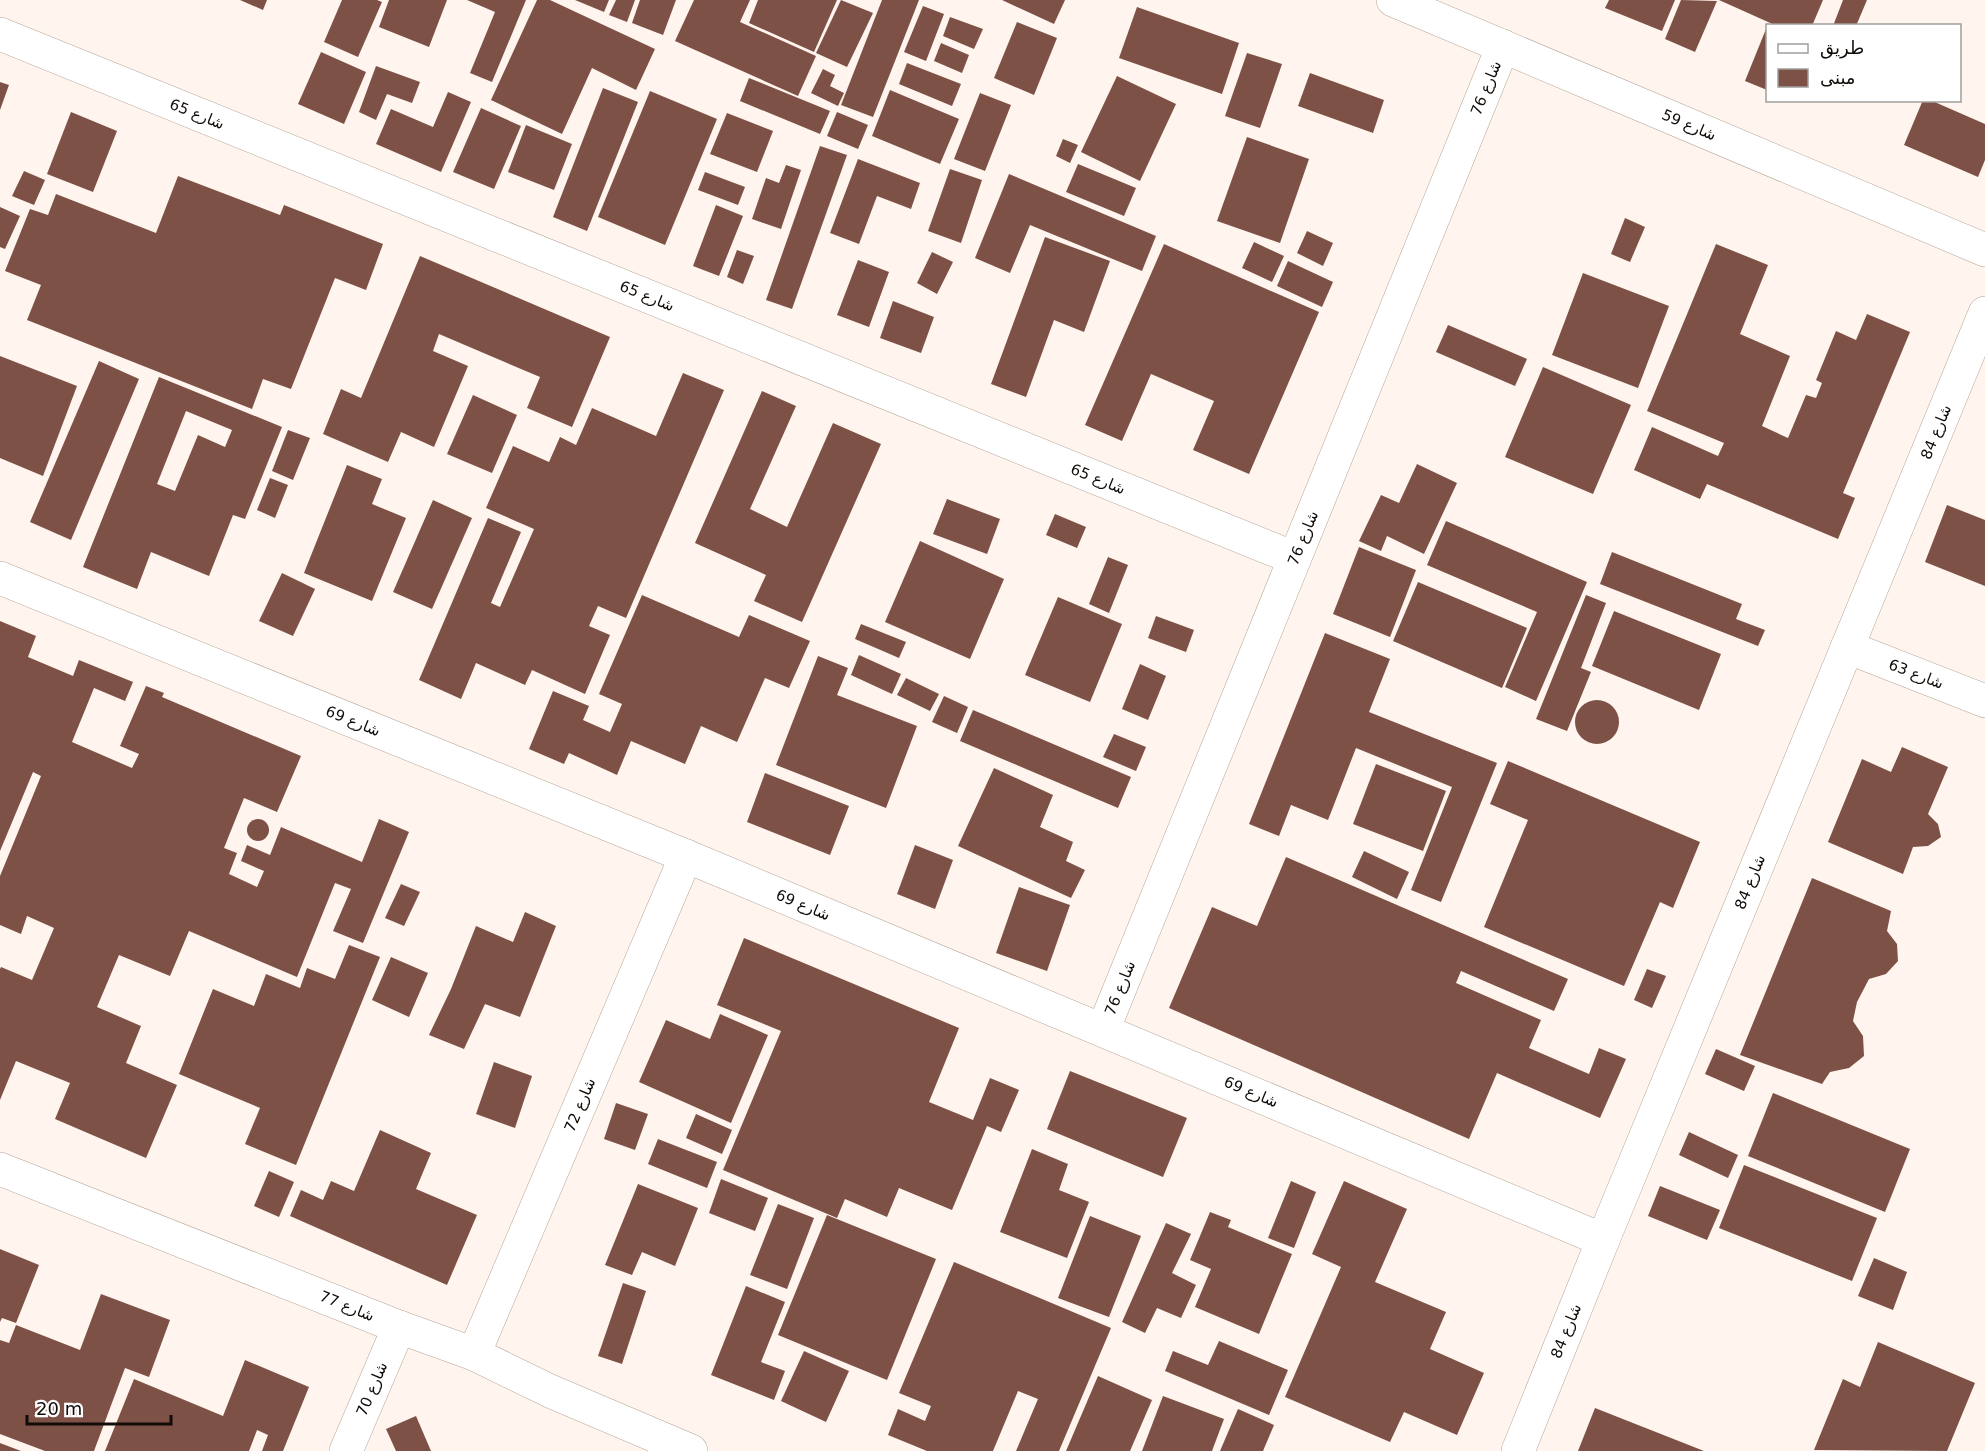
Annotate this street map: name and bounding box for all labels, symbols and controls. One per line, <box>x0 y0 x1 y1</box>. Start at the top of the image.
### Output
legend <box>1766 24 1961 102</box>
text: طريق <box>1820 37 1864 59</box>
street label: شارع 76 <box>1467 58 1505 118</box>
text: مبنى <box>1820 67 1856 88</box>
street label: شارع 65 <box>167 95 227 133</box>
street label: شارع 59 <box>1659 106 1719 144</box>
street label: شارع 65 <box>617 277 677 315</box>
street label: شارع 84 <box>1917 402 1955 462</box>
street label: شارع 65 <box>1068 460 1128 498</box>
street label: شارع 76 <box>1284 508 1322 568</box>
street label: شارع 63 <box>1886 655 1946 693</box>
street label: شارع 69 <box>323 702 383 740</box>
street label: شارع 84 <box>1731 852 1769 912</box>
street label: شارع 69 <box>773 886 833 924</box>
street label: شارع 76 <box>1101 958 1139 1018</box>
street label: شارع 69 <box>1221 1073 1281 1111</box>
street label: شارع 72 <box>561 1075 599 1135</box>
street label: شارع 77 <box>317 1287 377 1325</box>
street label: شارع 84 <box>1547 1301 1585 1361</box>
street label: شارع 70 <box>353 1359 391 1419</box>
scale bar <box>27 1388 171 1426</box>
text: 20 m <box>36 1398 82 1419</box>

